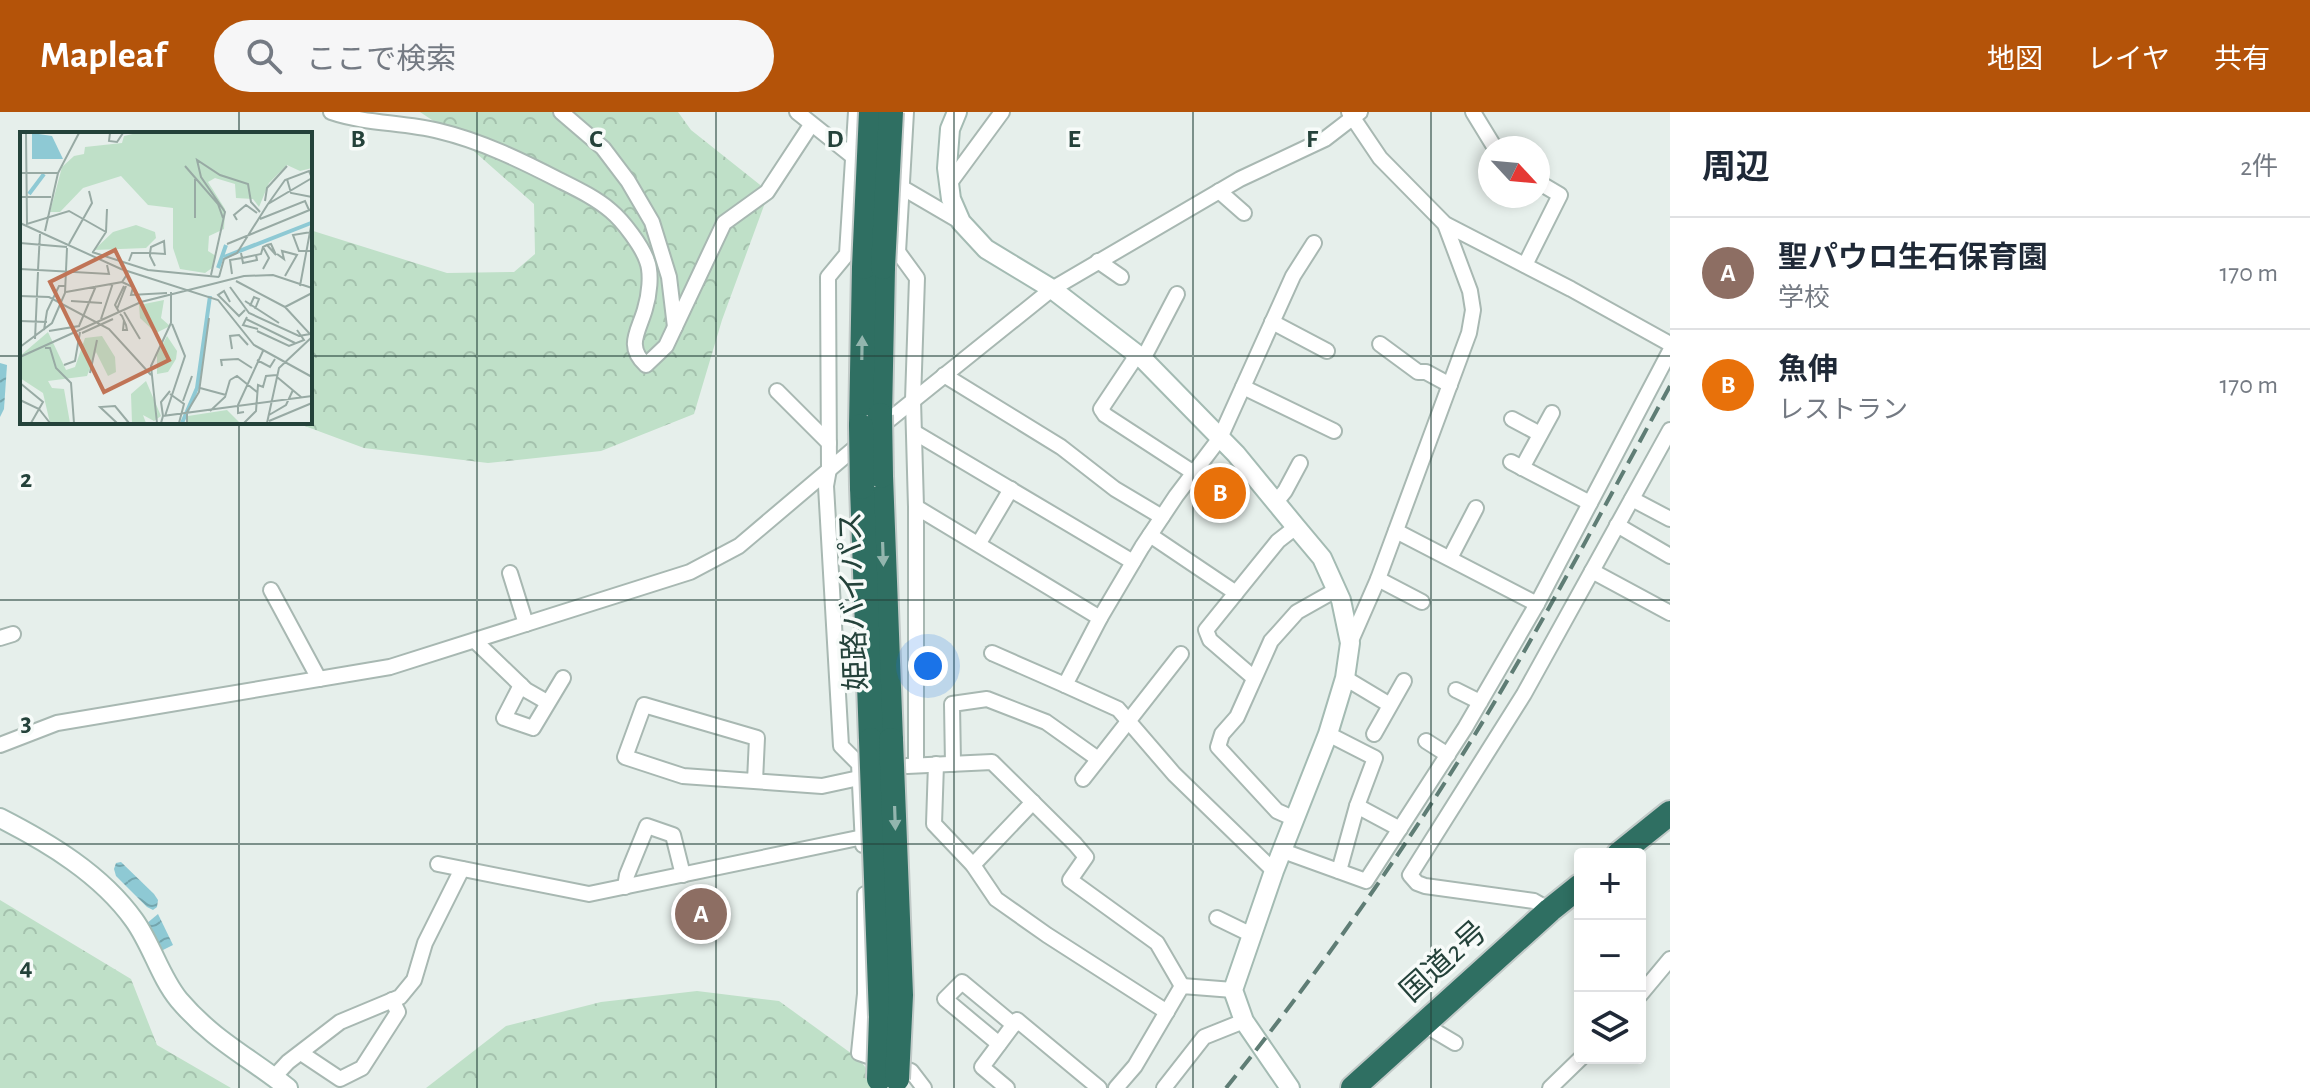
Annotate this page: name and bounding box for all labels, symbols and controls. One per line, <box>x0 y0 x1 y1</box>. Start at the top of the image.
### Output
search box <box>214 20 774 92</box>
icon: search <box>242 34 286 78</box>
text: Mapleaf <box>40 37 166 75</box>
text: ここで検索 <box>306 45 456 75</box>
text: 地図 <box>1987 46 2043 74</box>
text: レイヤ <box>2087 46 2170 74</box>
text: 共有 <box>2214 46 2270 74</box>
text: B <box>350 126 366 152</box>
text: C <box>589 126 603 152</box>
text: D <box>826 126 844 152</box>
text: E <box>1067 126 1081 152</box>
text: F <box>1306 126 1319 152</box>
inset map <box>20 132 312 424</box>
north arrow <box>1478 136 1550 208</box>
text: 周辺 <box>1702 151 1770 185</box>
text: 2件 <box>2240 154 2278 180</box>
text: 聖パウロ生石保育園 <box>1778 243 2048 273</box>
text: A <box>1720 260 1736 286</box>
text: 170 m <box>2219 260 2278 286</box>
text: 学校 <box>1778 285 1830 311</box>
one-way arrow <box>855 335 868 360</box>
text: 魚伸 <box>1778 355 1838 385</box>
text: B <box>1720 372 1736 398</box>
text: 170 m <box>2219 372 2278 398</box>
text: レストラン <box>1778 397 1908 423</box>
pin: B <box>1194 463 1246 523</box>
text: 2 <box>20 466 32 492</box>
street label: 姫路バイパス <box>834 511 872 691</box>
one-way arrow <box>877 542 890 567</box>
your location <box>908 646 948 686</box>
text: 3 <box>20 710 32 736</box>
one-way arrow <box>888 806 901 831</box>
map controls <box>1574 848 1646 1064</box>
button: + <box>1574 848 1646 920</box>
pin: A <box>675 884 727 944</box>
street label: 国道2号 <box>1395 915 1493 1008</box>
button: − <box>1574 920 1646 992</box>
text: 4 <box>19 954 33 980</box>
button: layers <box>1574 992 1646 1064</box>

